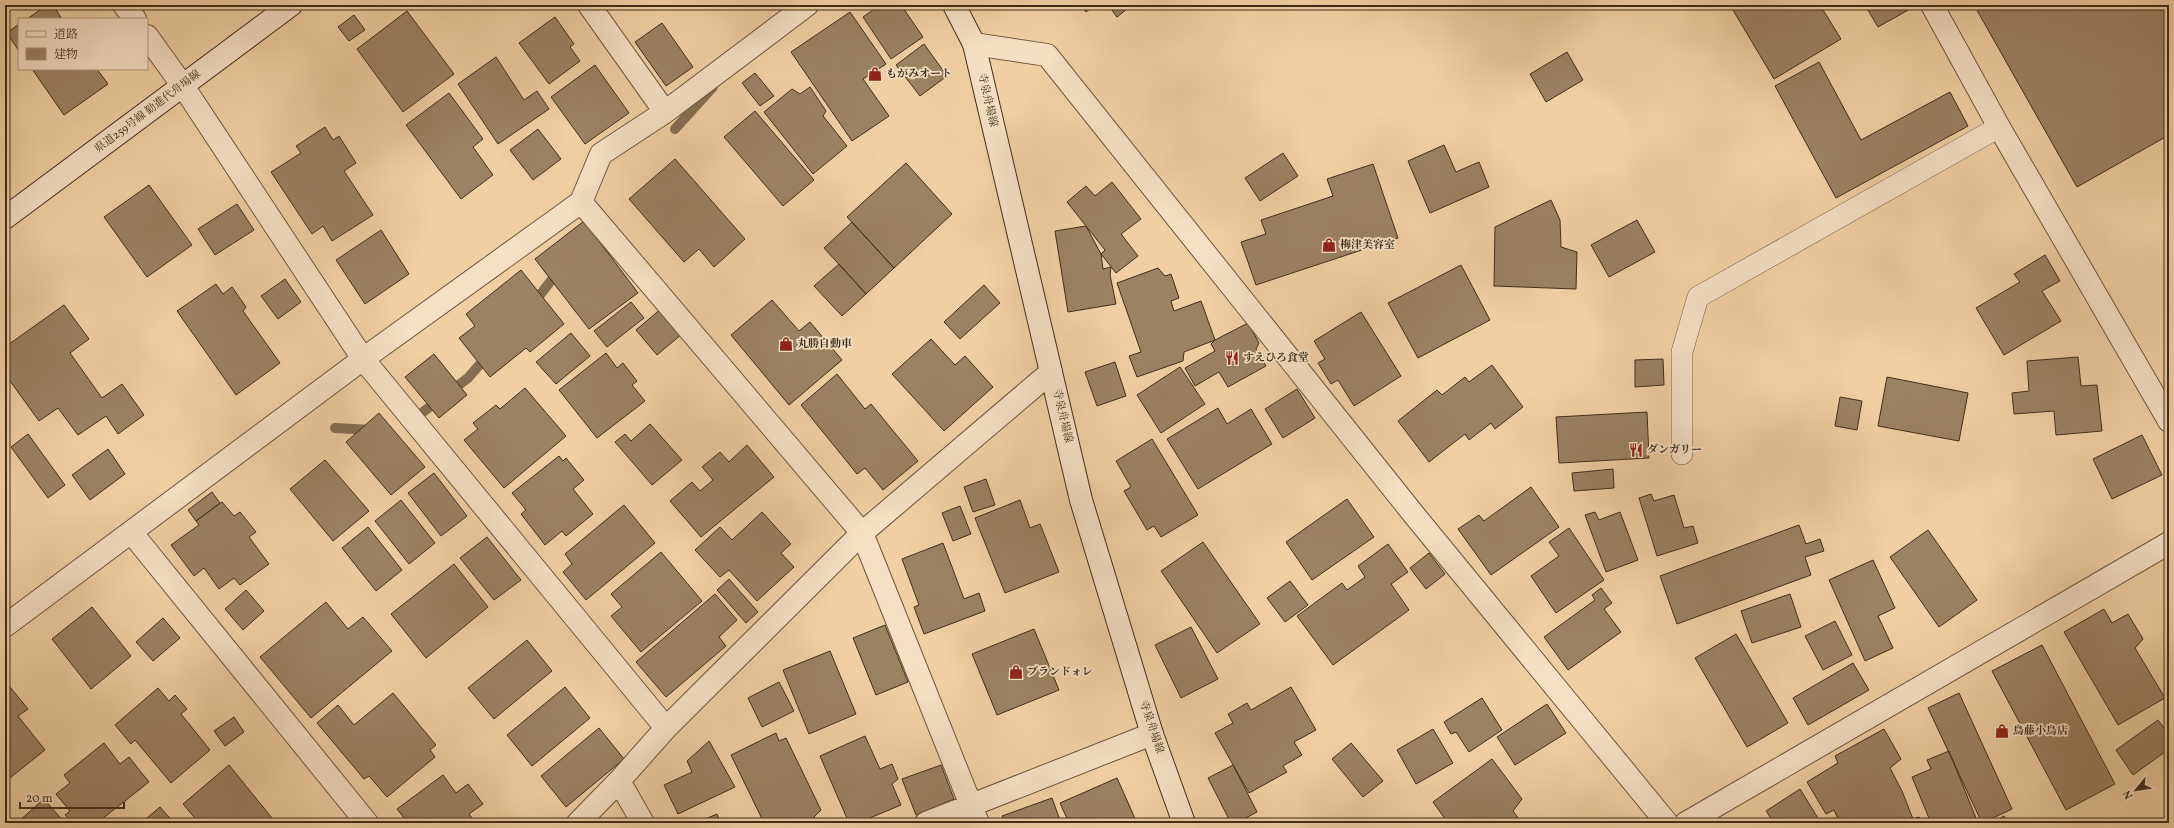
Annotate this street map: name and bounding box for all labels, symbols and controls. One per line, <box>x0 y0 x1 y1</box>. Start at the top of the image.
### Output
legend <box>18 18 148 70</box>
text: 道路 <box>54 27 78 43</box>
text: 建物 <box>54 47 78 63</box>
shop icon: もがみオート <box>867 66 883 82</box>
street label: 県道259号線 勧進代舟場線 <box>92 67 204 157</box>
place label: もがみオート <box>886 67 952 82</box>
street label: 寺泉舟場線 <box>974 72 1000 128</box>
shop icon: 梅津美容室 <box>1321 237 1337 253</box>
place label: 梅津美容室 <box>1340 238 1395 253</box>
shop icon: 丸勝自動車 <box>778 336 794 352</box>
place label: 丸勝自動車 <box>797 337 852 352</box>
restaurant icon: すえひろ食堂 <box>1224 350 1240 366</box>
place label: すえひろ食堂 <box>1243 351 1309 366</box>
street label: 寺泉舟場線 <box>1049 388 1075 444</box>
restaurant icon: ダンガリー <box>1628 442 1644 458</box>
place label: ダンガリー <box>1647 443 1702 458</box>
shop icon: ブランドォレ <box>1008 664 1024 680</box>
place label: ブランドォレ <box>1027 665 1093 680</box>
street label: 寺泉舟場線 <box>1135 699 1167 755</box>
shop icon: 鳥藤小鳥店 <box>1994 723 2010 739</box>
place label: 鳥藤小鳥店 <box>2013 724 2068 739</box>
north arrow <box>2116 770 2156 810</box>
scale bar <box>20 784 124 810</box>
text: N <box>2120 787 2137 801</box>
text: 20 m <box>26 791 53 807</box>

